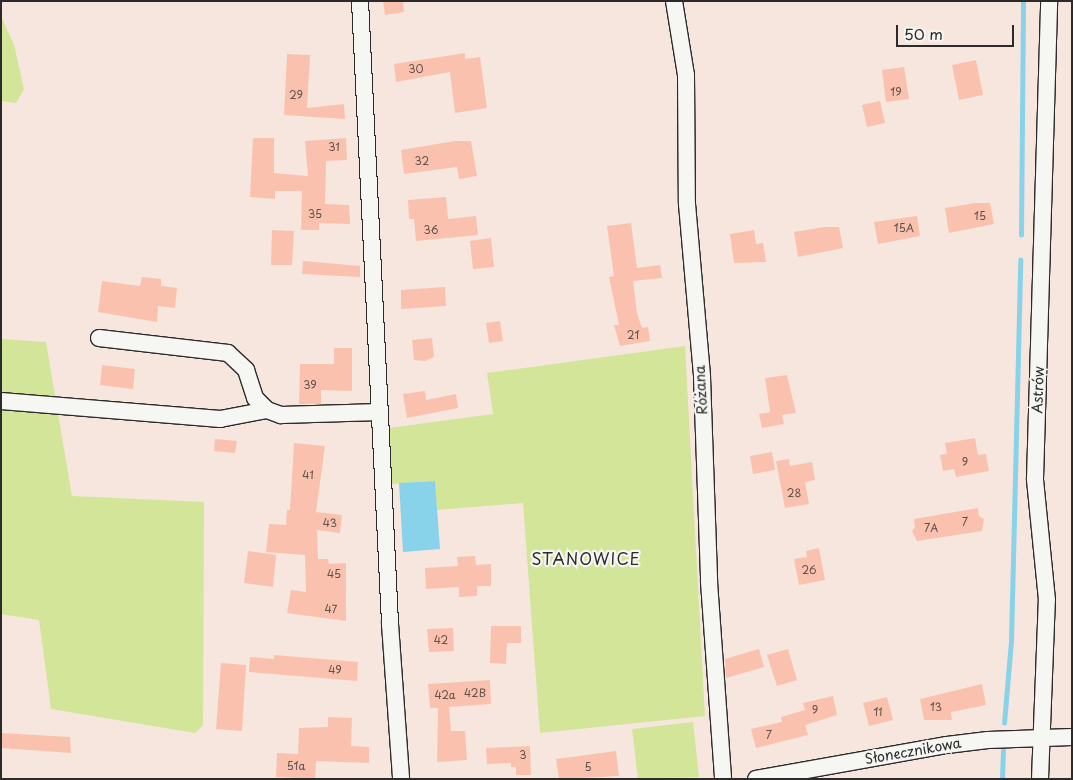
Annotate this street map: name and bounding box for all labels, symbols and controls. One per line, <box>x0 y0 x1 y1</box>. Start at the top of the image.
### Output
scale bar <box>898 15 1016 47</box>
text: 50 m <box>904 22 943 45</box>
house number: 30 <box>408 62 424 76</box>
house number: 19 <box>890 85 902 99</box>
house number: 29 <box>289 88 303 102</box>
house number: 31 <box>328 140 340 154</box>
house number: 32 <box>415 154 429 168</box>
house number: 35 <box>308 207 322 221</box>
house number: 15 <box>974 209 986 223</box>
house number: 15A <box>894 221 914 235</box>
house number: 36 <box>424 223 438 237</box>
house number: 21 <box>627 328 639 342</box>
street label: Różana <box>691 365 711 415</box>
street label: Astrów <box>1029 366 1047 414</box>
house number: 39 <box>303 378 317 392</box>
house number: 9 <box>962 455 968 469</box>
house number: 41 <box>302 468 314 482</box>
house number: 28 <box>787 486 801 500</box>
house number: 7 <box>962 515 968 529</box>
house number: 43 <box>323 516 337 530</box>
house number: 7A <box>924 521 938 535</box>
district label: STANOWICE <box>530 548 642 568</box>
house number: 26 <box>801 563 817 577</box>
house number: 45 <box>327 567 341 581</box>
house number: 47 <box>325 602 337 616</box>
house number: 42 <box>434 633 448 647</box>
house number: 49 <box>328 663 342 677</box>
house number: 42B <box>464 686 486 700</box>
house number: 42a <box>434 688 456 702</box>
house number: 13 <box>930 700 942 714</box>
house number: 9 <box>812 703 818 717</box>
house number: 11 <box>873 705 883 719</box>
house number: 7 <box>766 728 772 742</box>
street label: Słonecznikowa <box>864 734 962 768</box>
house number: 3 <box>519 748 527 762</box>
house number: 51a <box>287 759 305 773</box>
house number: 5 <box>584 760 592 774</box>

